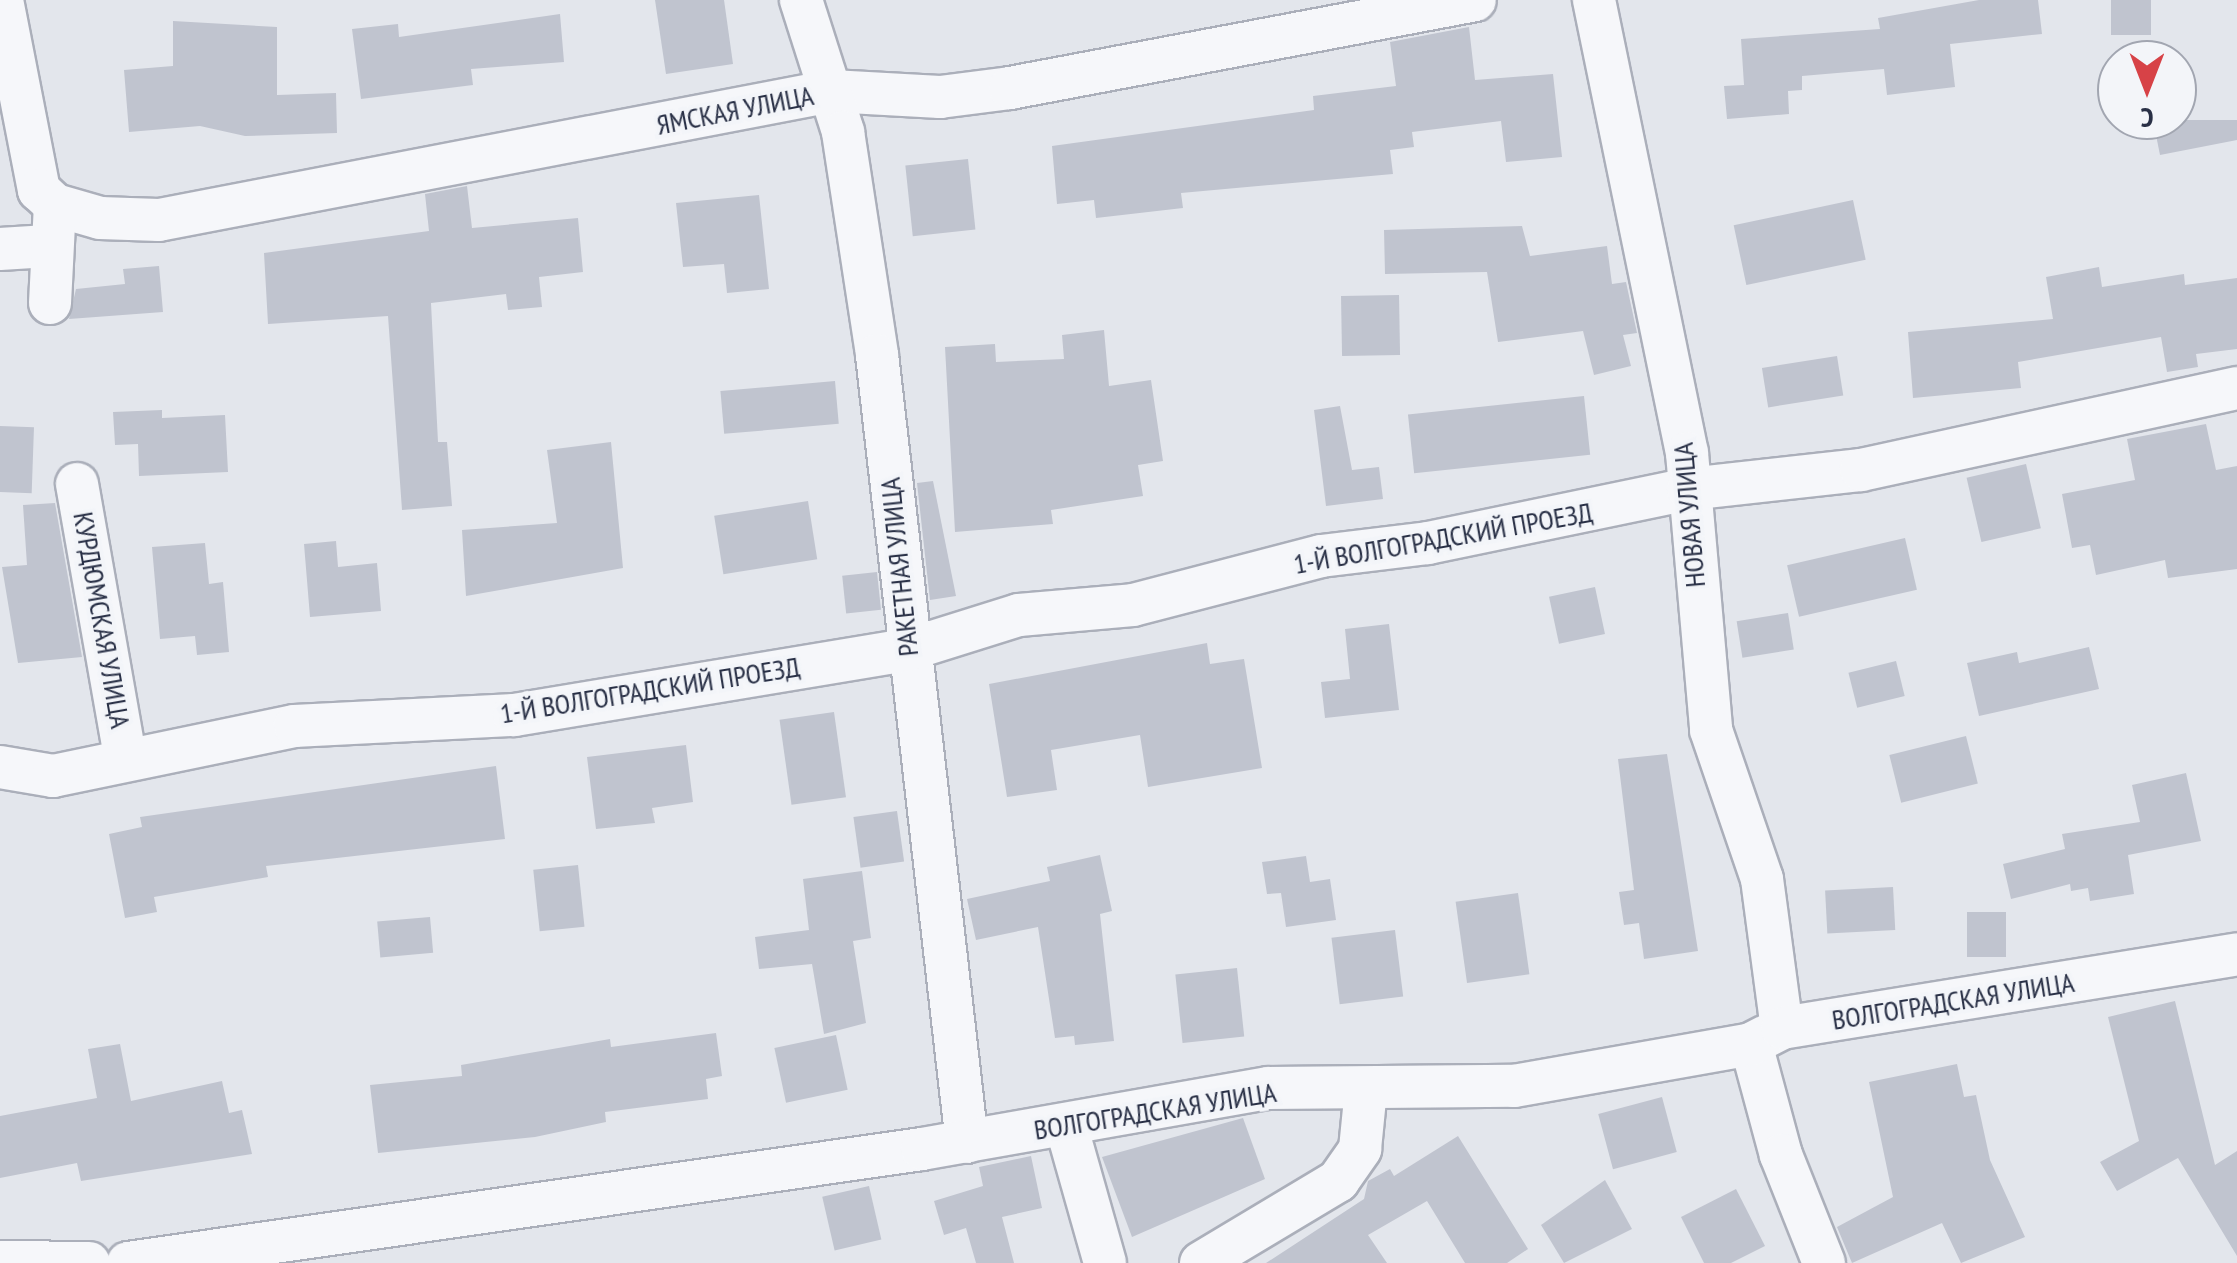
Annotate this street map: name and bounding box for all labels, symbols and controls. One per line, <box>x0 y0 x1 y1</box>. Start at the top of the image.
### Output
north arrow <box>2097 40 2197 140</box>
street label: ЯМСКАЯ УЛИЦА <box>653 78 817 142</box>
text: С <box>2141 100 2153 137</box>
street label: НОВАЯ УЛИЦА <box>1666 441 1712 589</box>
street label: РАКЕТНАЯ УЛИЦА <box>873 476 925 658</box>
street label: 1-Й ВОЛГОГРАДСКИЙ ПРОЕЗД <box>1291 495 1595 581</box>
street label: КУРДЮМСКАЯ УЛИЦА <box>66 509 138 731</box>
street label: 1-Й ВОЛГОГРАДСКИЙ ПРОЕЗД <box>498 650 802 730</box>
street label: ВОЛГОГРАДСКАЯ УЛИЦА <box>1829 965 2077 1037</box>
street label: ВОЛГОГРАДСКАЯ УЛИЦА <box>1031 1075 1279 1147</box>

